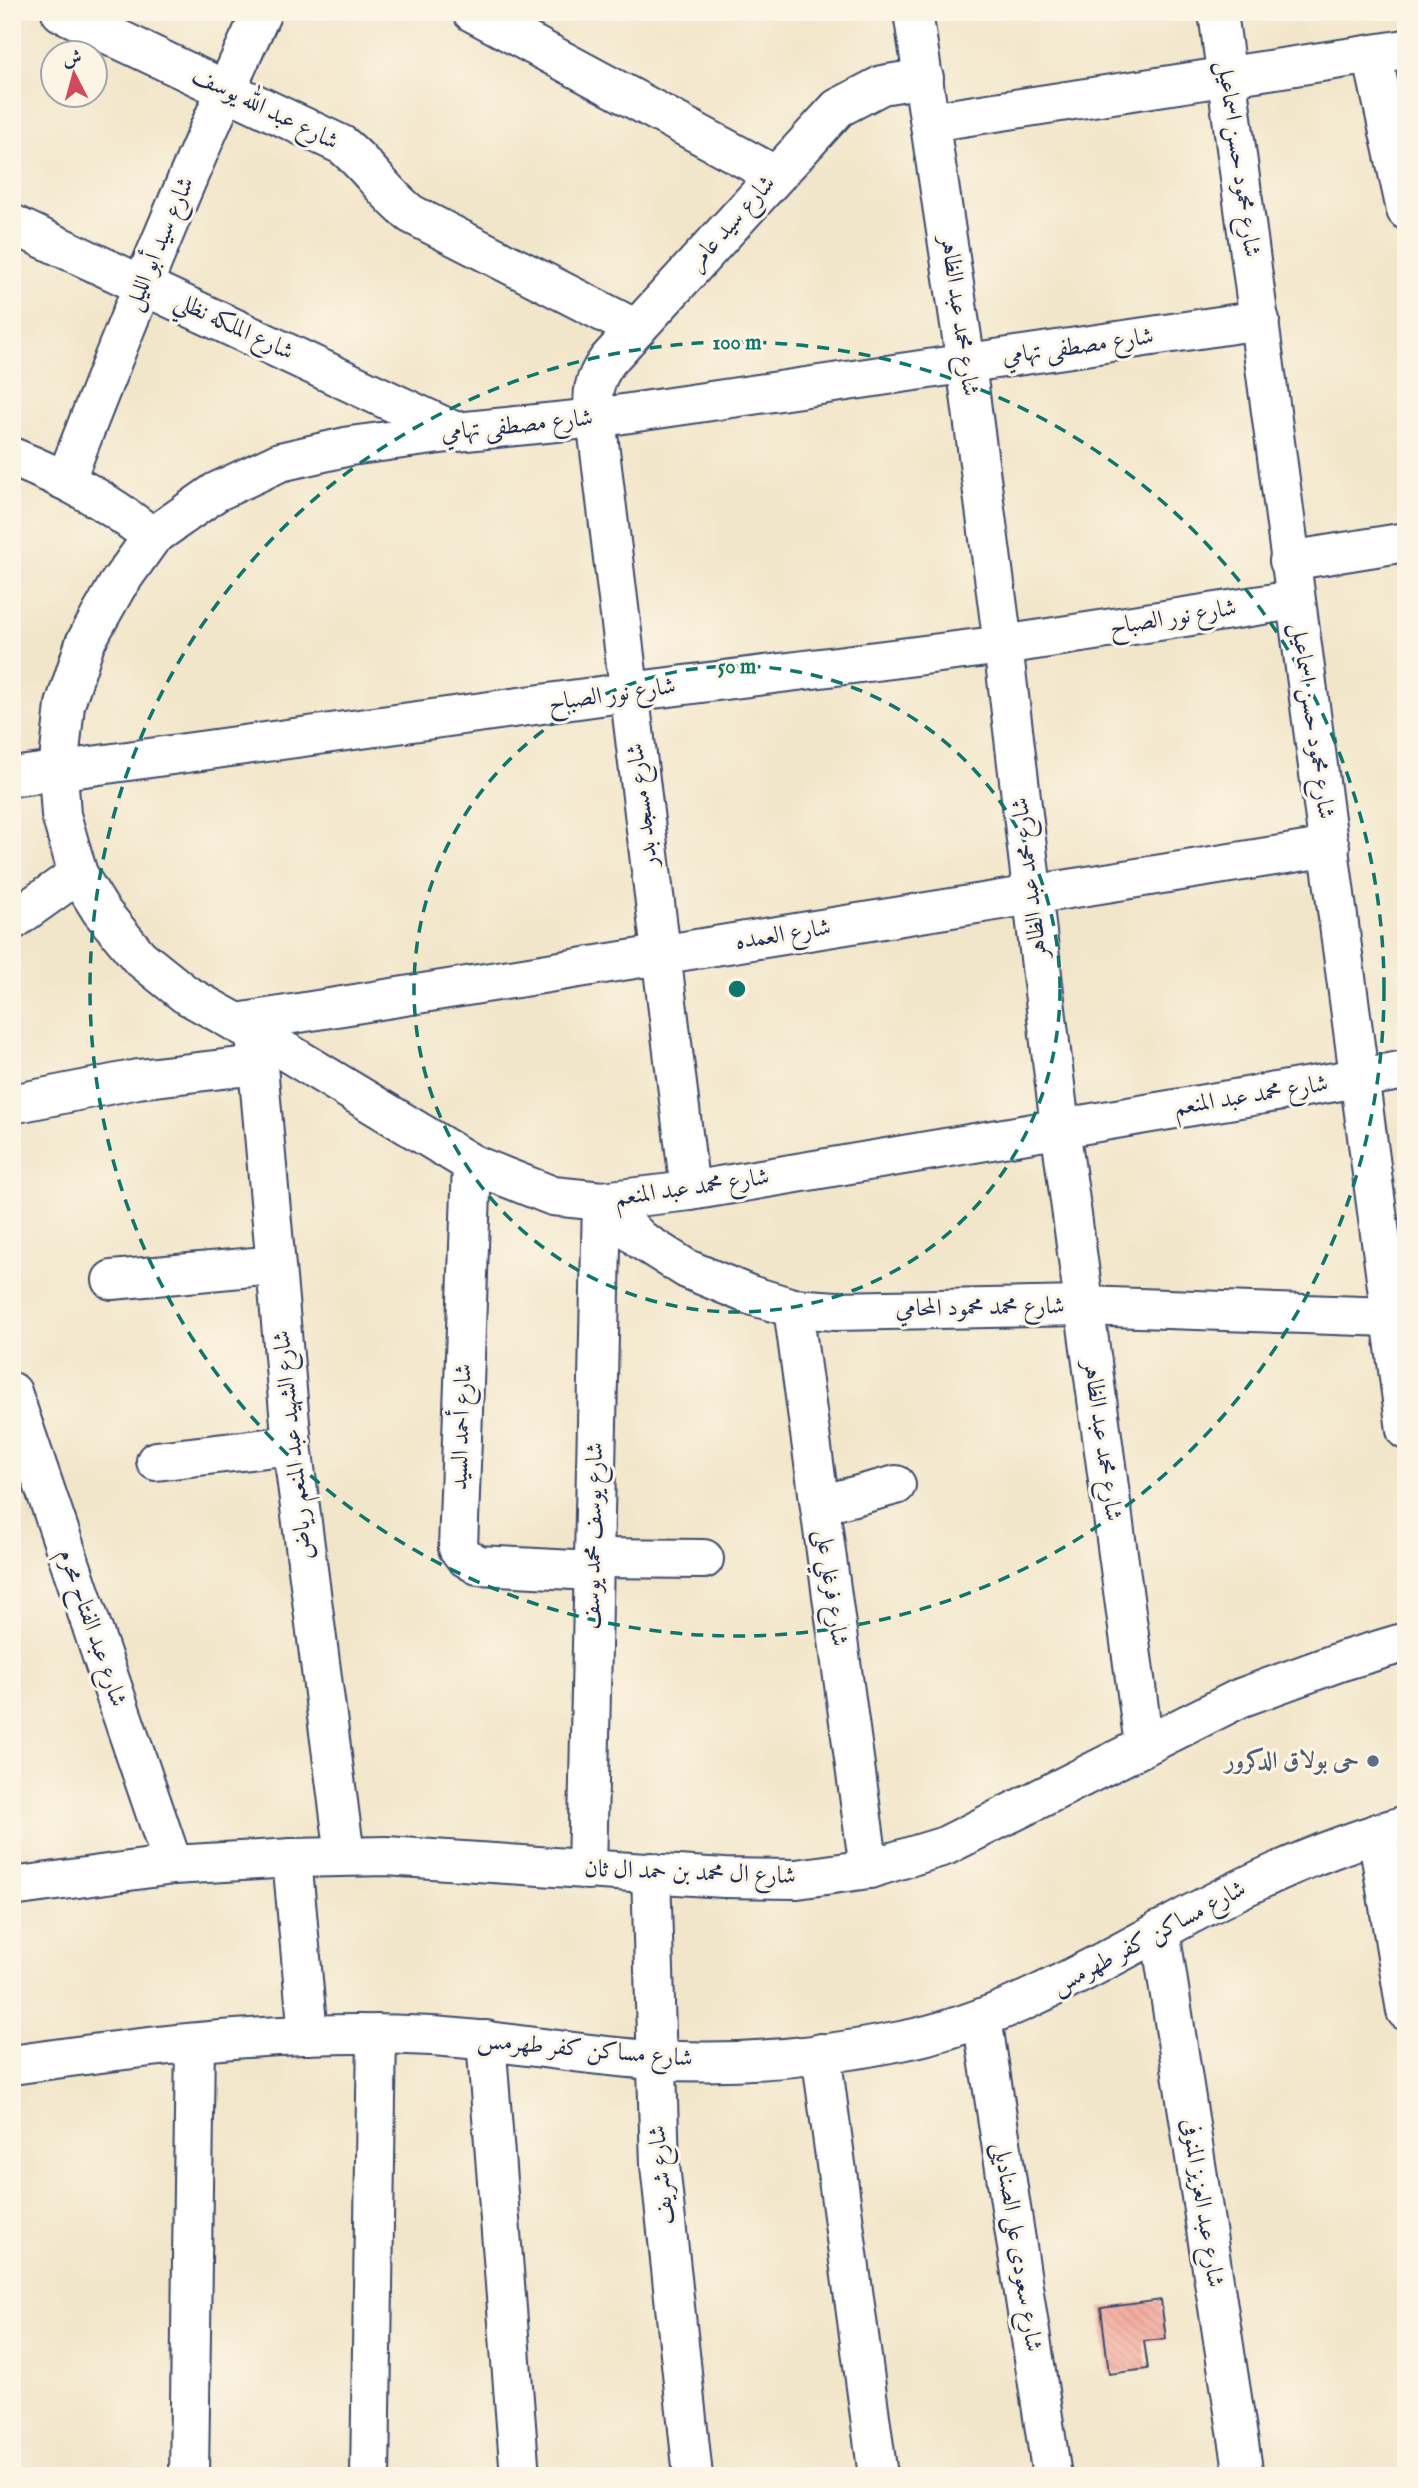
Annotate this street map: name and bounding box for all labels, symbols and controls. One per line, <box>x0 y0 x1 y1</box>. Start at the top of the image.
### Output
north arrow <box>38 38 108 108</box>
text: ش <box>62 46 83 72</box>
street label: شارع عبد الله يوسف <box>185 56 346 161</box>
street label: شارع محمود حسن اسماعيل <box>1206 59 1267 260</box>
street label: شارع سيد عامر <box>681 169 785 279</box>
street label: شارع سيد أبو الليل <box>115 171 205 317</box>
street label: شارع محمد عبد الظاهر <box>929 231 986 399</box>
street label: شارع الملكه نظلي <box>167 286 299 374</box>
street label: شارع مصطفى تهامي <box>1000 321 1156 376</box>
text: 100 m <box>712 330 762 357</box>
street label: شارع مصطفى تهامي <box>439 403 595 452</box>
street label: شارع نور الصباح <box>1107 593 1240 647</box>
street label: شارع محمود حسن اسماعيل <box>1280 621 1341 822</box>
text: 50 m <box>718 654 757 681</box>
street label: شارع نور الصباح <box>546 671 678 723</box>
street label: شارع مسجد بدر <box>620 741 669 871</box>
street label: شارع محمد عبد الظاهر <box>1005 795 1059 963</box>
street label: شارع العمده <box>733 912 833 961</box>
centre of rings <box>725 977 749 1001</box>
street label: شارع محمد عبد المنعم <box>1172 1069 1331 1128</box>
street label: شارع محمد عبد المنعم <box>613 1162 772 1219</box>
street label: شارع محمد محمود المحامي <box>895 1291 1065 1328</box>
street label: شارع الشهيد عبد المنعم رياض <box>267 1328 326 1561</box>
street label: شارع محمد عبد الظاهر <box>1072 1356 1129 1524</box>
street label: شارع أحمد السيد <box>441 1363 483 1491</box>
street label: شارع يوسف محمد يوسف <box>577 1442 614 1630</box>
street label: شارع فرغلي على <box>801 1527 855 1649</box>
street label: شارع عبد الفتاح محرم <box>47 1545 134 1712</box>
place label: حى بولاق الدكرور <box>1222 1746 1359 1777</box>
marker: حى بولاق الدكرور <box>1365 1753 1381 1769</box>
street label: شارع ال محمد بن حمد ال ثان <box>584 1854 796 1895</box>
street label: شارع مساكن كفر طهرمس <box>1046 1874 1253 2005</box>
street label: شارع مساكن كفر طهرمس <box>476 2025 694 2078</box>
street label: شارع عبد العزيز المنوفى <box>1170 2116 1231 2290</box>
street label: شارع شريف <box>642 2124 685 2226</box>
street label: شارع سعودى على الصناديلى <box>982 2140 1049 2355</box>

